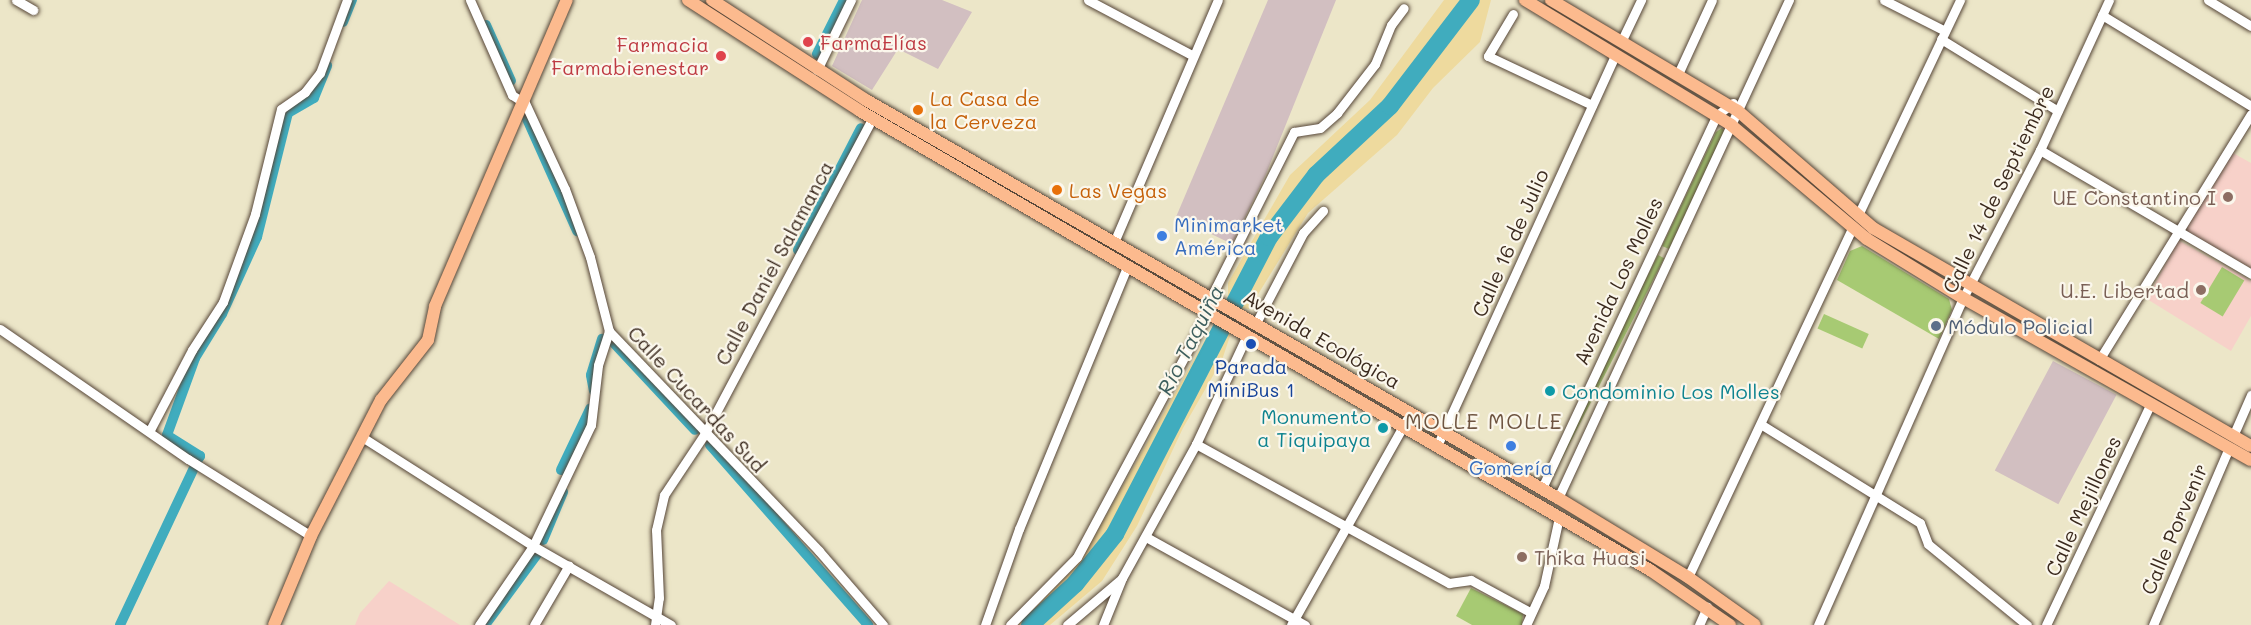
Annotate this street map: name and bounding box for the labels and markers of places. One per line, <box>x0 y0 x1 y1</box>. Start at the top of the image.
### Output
place label: FarmaElías <box>820 30 927 54</box>
place label: Farmacia Farmabienestar <box>551 33 709 80</box>
marker: FarmaElías <box>801 35 815 49</box>
marker: Farmacia Farmabienestar <box>714 49 728 63</box>
place label: La Casa de la Cerveza <box>930 86 1040 133</box>
marker: La Casa de la Cerveza <box>911 103 925 117</box>
place label: Las Vegas <box>1069 178 1167 202</box>
marker: Las Vegas <box>1050 183 1064 197</box>
place label: UE Constantino I <box>2053 185 2216 209</box>
marker: UE Constantino I <box>2221 190 2235 204</box>
place label: Minimarket América <box>1174 213 1283 260</box>
marker: Minimarket América <box>1155 229 1169 243</box>
place label: U.E. Libertad <box>2060 278 2189 302</box>
marker: U.E. Libertad <box>2194 283 2208 297</box>
place label: Módulo Policial <box>1948 314 2093 338</box>
marker: Módulo Policial <box>1929 319 1943 333</box>
marker: Parada MiniBus 1 <box>1244 337 1258 351</box>
place label: Parada MiniBus 1 <box>1207 354 1295 401</box>
place label: Condominio Los Molles <box>1562 379 1780 403</box>
marker: Condominio Los Molles <box>1543 384 1557 398</box>
place label: Monumento a Tiquipaya <box>1257 404 1371 451</box>
marker: Monumento a Tiquipaya <box>1376 421 1390 435</box>
marker: Gomería <box>1504 439 1518 453</box>
place label: Gomería <box>1469 455 1553 479</box>
place label: Thika Huasi <box>1534 545 1646 569</box>
marker: Thika Huasi <box>1515 550 1529 564</box>

